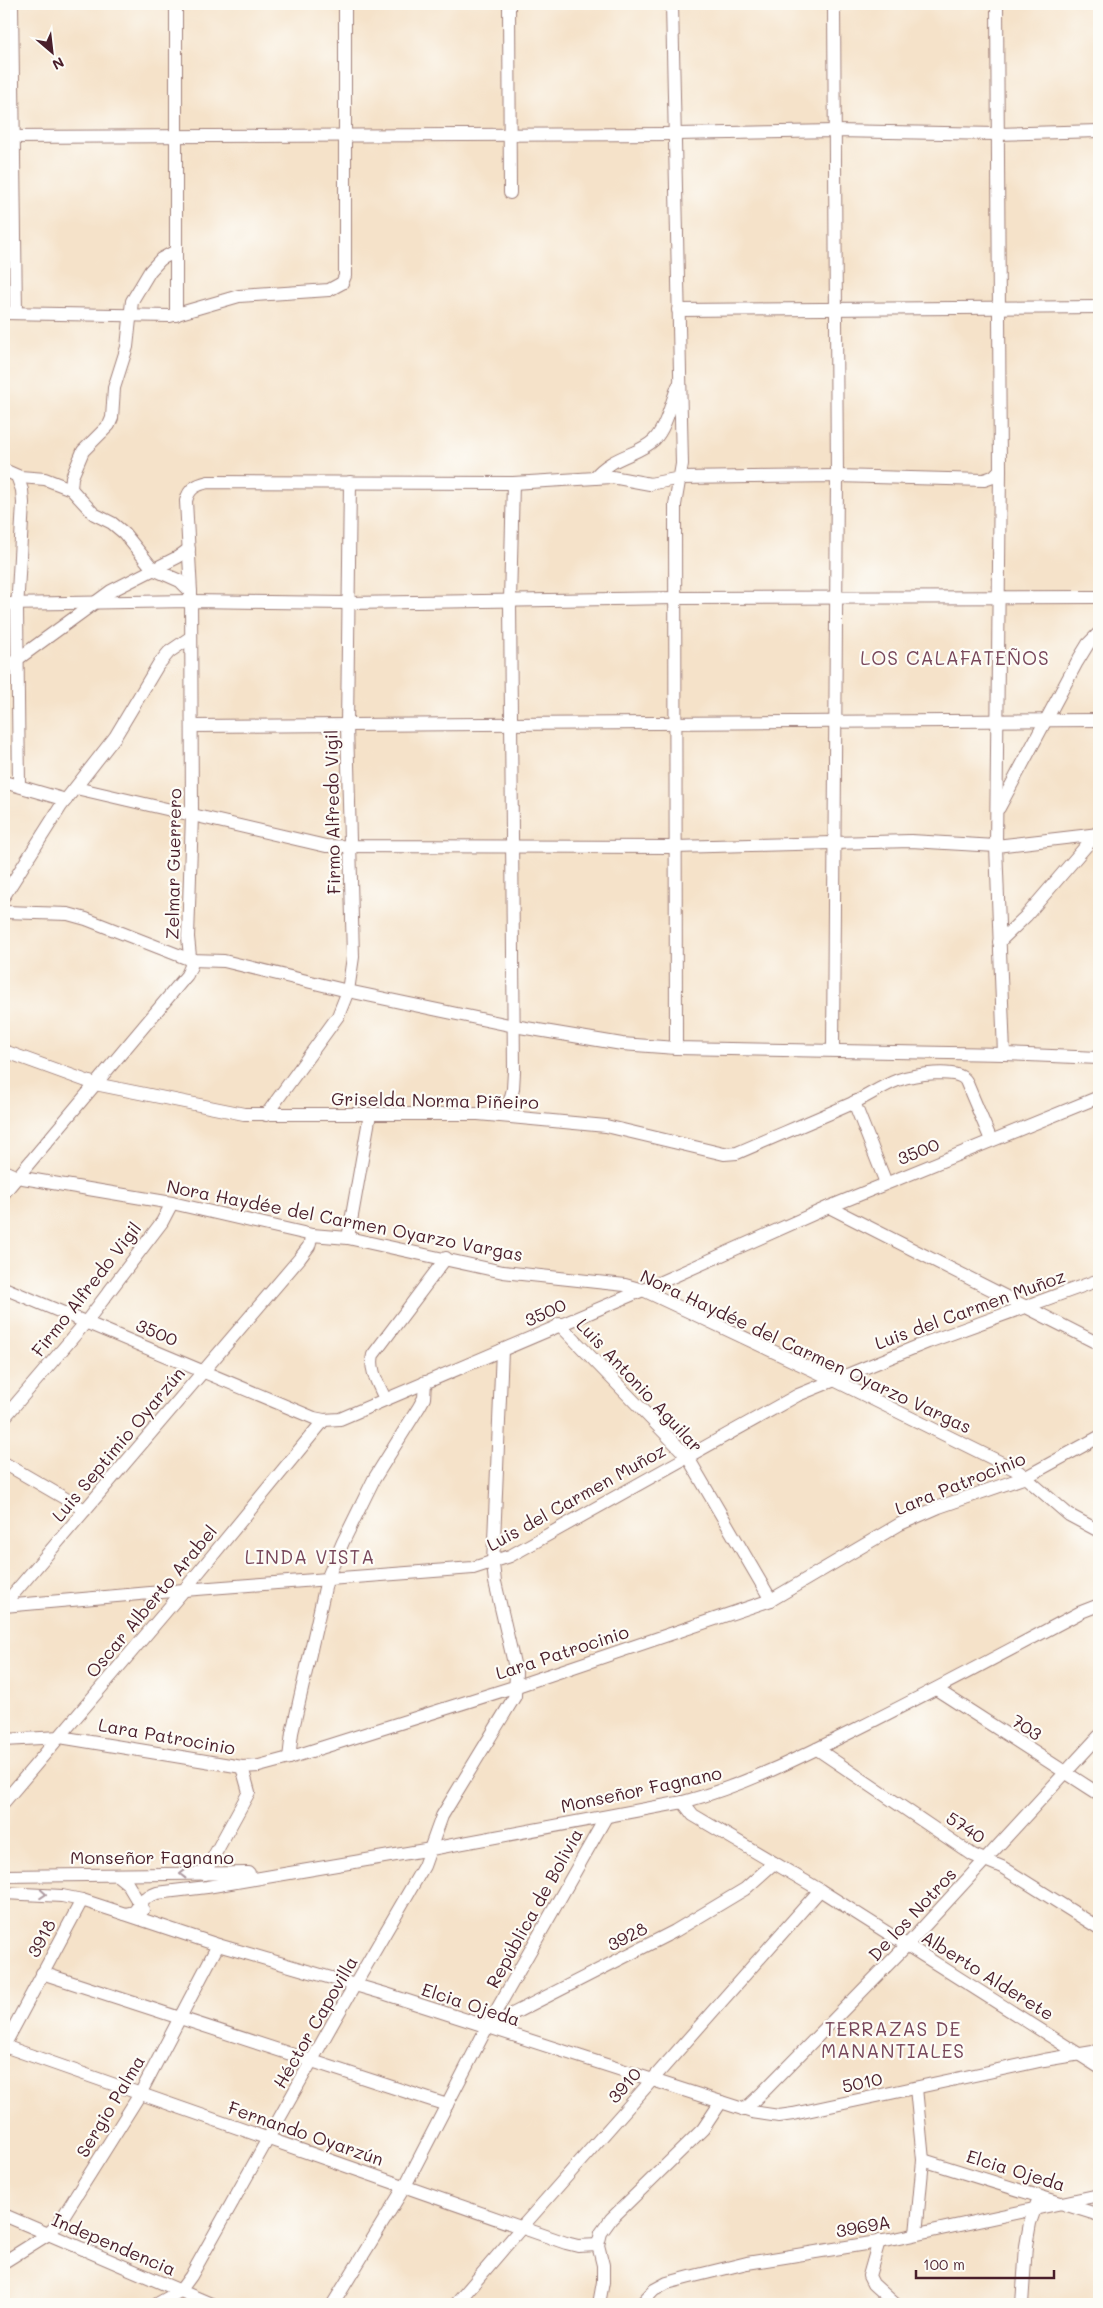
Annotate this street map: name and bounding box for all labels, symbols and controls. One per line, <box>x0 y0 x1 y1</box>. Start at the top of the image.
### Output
north arrow <box>28 28 78 78</box>
text: N <box>49 53 67 75</box>
district label: LOS CALAFATEÑOS <box>860 645 1050 670</box>
street label: Firmo Alfredo Vigil <box>319 729 345 895</box>
street label: Zelmar Guerrero <box>160 788 186 940</box>
street label: Griselda Norma Piñeiro <box>331 1086 539 1114</box>
street label: 3500 <box>893 1132 943 1170</box>
street label: Nora Haydée del Carmen Oyarzo Vargas <box>165 1174 525 1266</box>
street label: Firmo Alfredo Vigil <box>26 1217 146 1361</box>
street label: Luis del Carmen Muñoz <box>871 1263 1069 1355</box>
street label: Nora Haydée del Carmen Oyarzo Vargas <box>637 1264 975 1438</box>
street label: 3500 <box>520 1292 570 1332</box>
street label: 3500 <box>132 1313 182 1351</box>
street label: Luis Antonio Aguilar <box>571 1313 709 1457</box>
street label: Luis Septimio Oyarzún <box>46 1362 190 1526</box>
street label: Luis del Carmen Muñoz <box>482 1438 670 1556</box>
street label: Lara Patrocinio <box>891 1446 1029 1520</box>
street label: Oscar Alberto Arabel <box>80 1520 222 1682</box>
district label: LINDA VISTA <box>245 1544 375 1569</box>
street label: Lara Patrocinio <box>492 1619 632 1685</box>
street label: 703 <box>1007 1708 1047 1746</box>
street label: Lara Patrocinio <box>97 1712 238 1760</box>
street label: Monseñor Fagnano <box>558 1760 724 1818</box>
street label: 5740 <box>942 1805 990 1849</box>
street label: República de Bolivia <box>480 1824 588 1992</box>
street label: Monseñor Fagnano <box>70 1845 234 1869</box>
street label: De los Notros <box>863 1862 961 1966</box>
one-way arrow <box>178 1869 186 1880</box>
one-way arrow <box>39 1889 47 1900</box>
street label: 3918 <box>21 1915 61 1961</box>
street label: 3928 <box>603 1916 651 1956</box>
street label: Alberto Alderete <box>917 1925 1059 2025</box>
street label: Héctor Capovilla <box>267 1951 363 2093</box>
street label: Elcia Ojeda <box>419 1977 523 2031</box>
district label: TERRAZAS DE MANANTIALES <box>821 2016 965 2063</box>
street label: Sergio Palma <box>70 2051 150 2161</box>
street label: 3910 <box>602 2062 646 2108</box>
street label: 5010 <box>840 2066 884 2098</box>
street label: Fernando Oyarzún <box>225 2095 387 2171</box>
street label: Elcia Ojeda <box>964 2144 1068 2196</box>
street label: Independencia <box>48 2207 180 2281</box>
street label: 3969A <box>834 2209 892 2243</box>
scale bar <box>916 2248 1053 2280</box>
text: 100 m <box>923 2254 965 2274</box>

